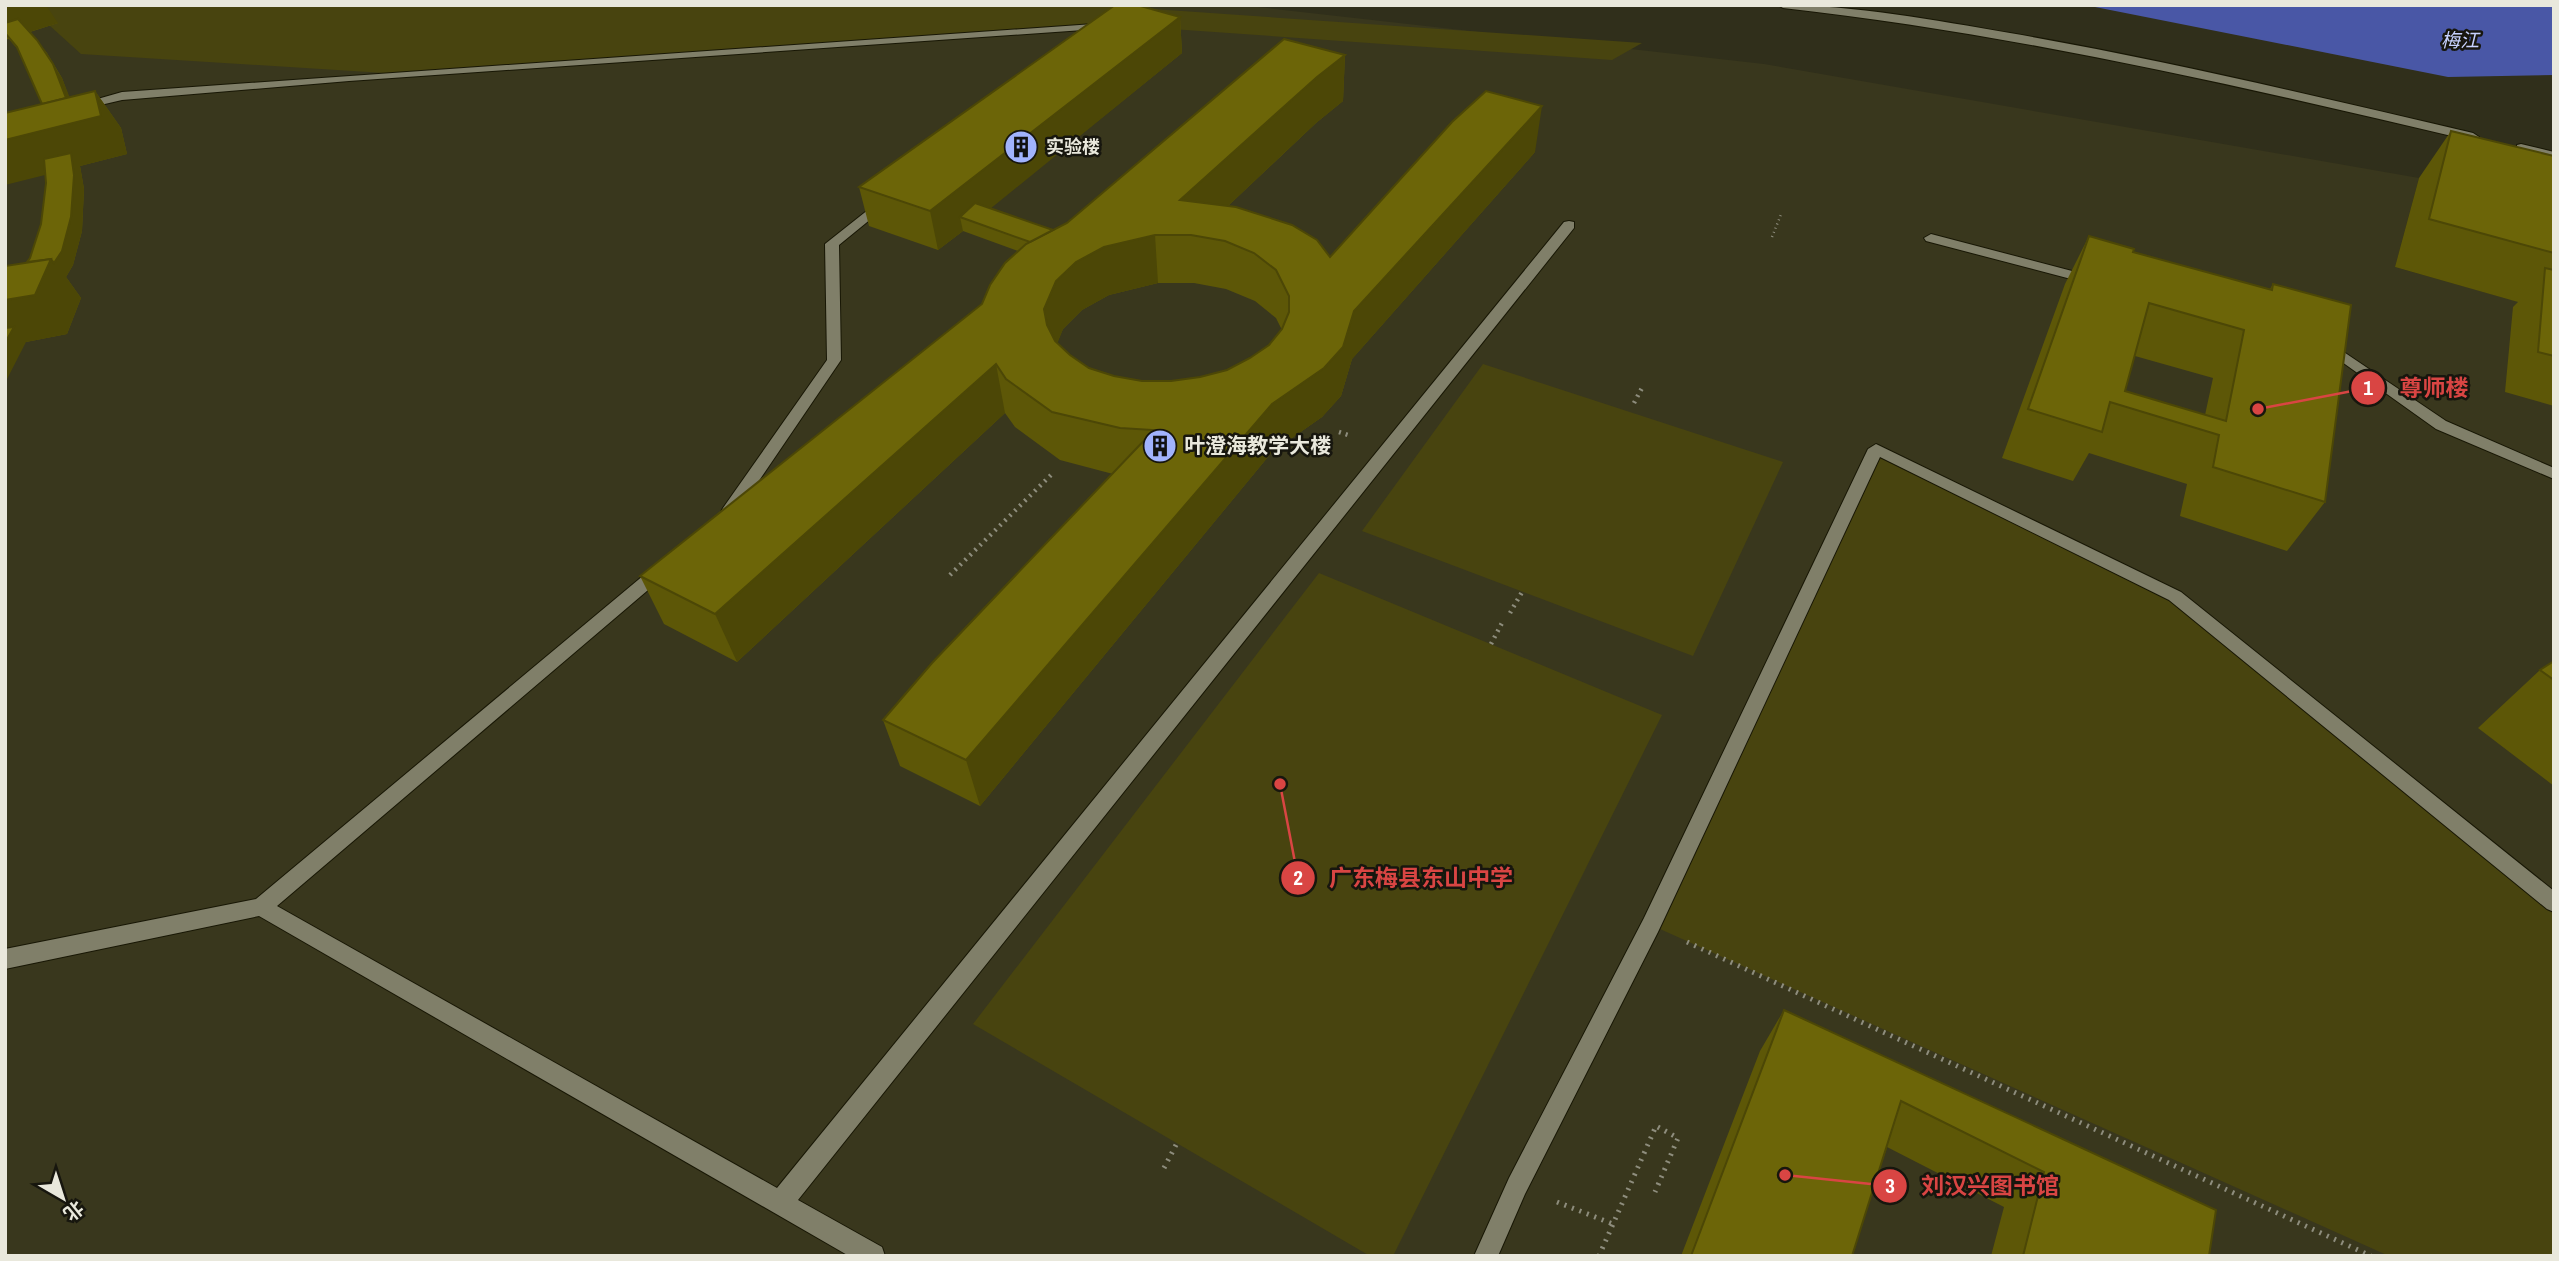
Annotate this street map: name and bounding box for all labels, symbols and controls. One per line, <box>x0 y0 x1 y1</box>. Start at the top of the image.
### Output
water label: 梅江 <box>2441 27 2481 53</box>
building icon: 实验楼 <box>1002 128 1040 166</box>
place label: 实验楼 <box>1046 134 1100 159</box>
callout: 尊师楼 <box>2351 366 2483 410</box>
text: 尊师楼 <box>2400 372 2469 403</box>
text: 1 <box>2363 373 2373 402</box>
building icon: 叶澄海教学大楼 <box>1141 427 1179 465</box>
place label: 叶澄海教学大楼 <box>1184 431 1331 460</box>
callout: 广东梅县东山中学 <box>1280 856 1527 900</box>
text: 广东梅县东山中学 <box>1329 862 1513 893</box>
text: 2 <box>1293 863 1303 892</box>
north arrow <box>28 1163 98 1233</box>
callout: 刘汉兴图书馆 <box>1872 1164 2073 1208</box>
text: 刘汉兴图书馆 <box>1921 1170 2059 1201</box>
text: 3 <box>1885 1171 1895 1200</box>
text: 北 <box>58 1195 89 1227</box>

